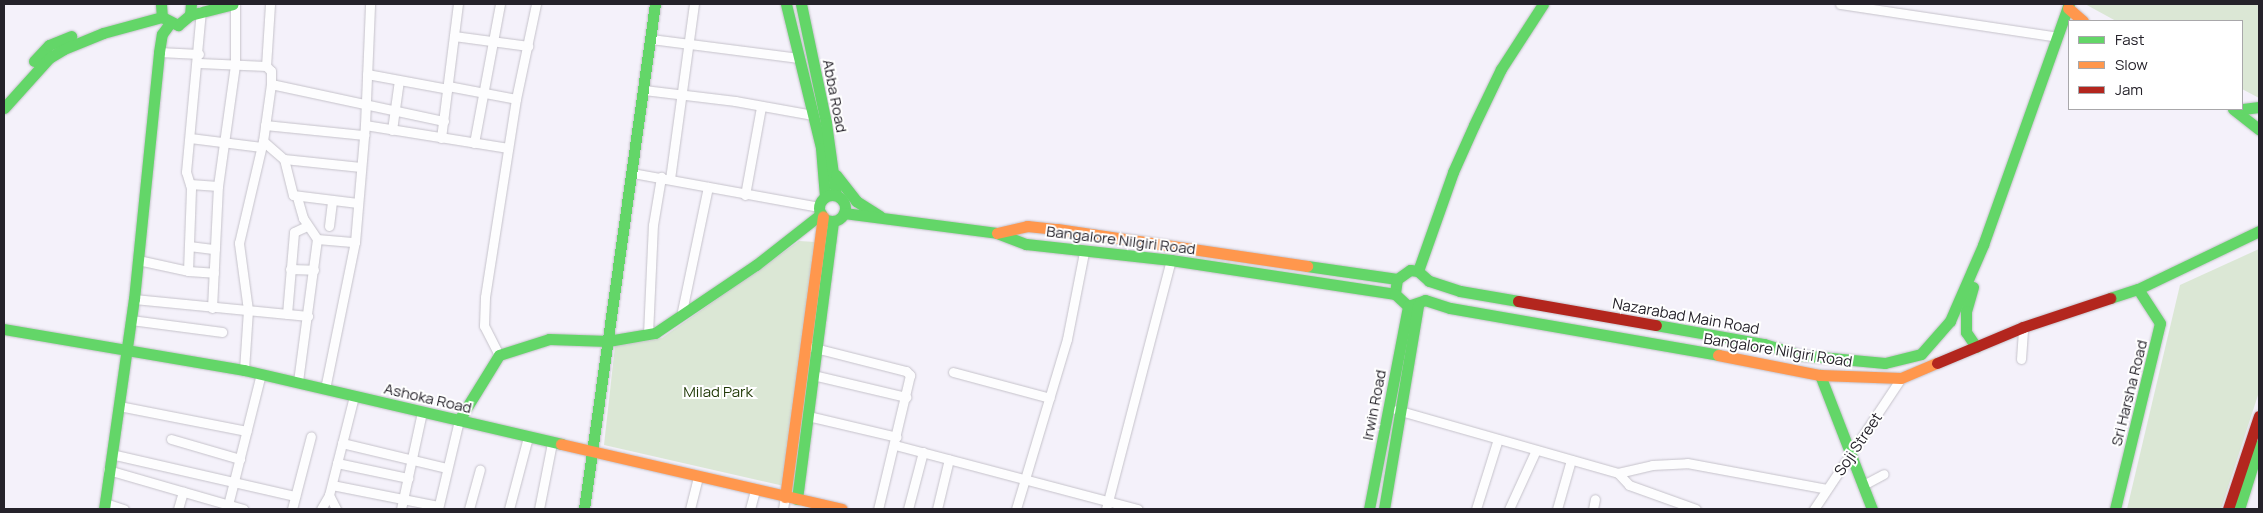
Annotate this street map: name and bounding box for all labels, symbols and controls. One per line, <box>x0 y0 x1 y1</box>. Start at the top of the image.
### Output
legend <box>2068 20 2243 110</box>
text: Fast <box>2115 29 2144 50</box>
text: Slow <box>2115 54 2148 75</box>
street label: Abba Road <box>819 58 851 134</box>
text: Jam <box>2115 79 2143 100</box>
street label: Bangalore Nilgiri Road <box>1045 222 1197 258</box>
street label: Nazarabad Main Road <box>1611 294 1761 338</box>
street label: Bangalore Nilgiri Road <box>1702 329 1854 371</box>
street label: Sri Harsha Road <box>2107 338 2151 448</box>
street label: Irwin Road <box>1358 368 1390 442</box>
street label: Ashoka Road <box>382 379 474 417</box>
park label: Milad Park <box>683 383 753 401</box>
street label: Soji Street <box>1830 409 1886 479</box>

